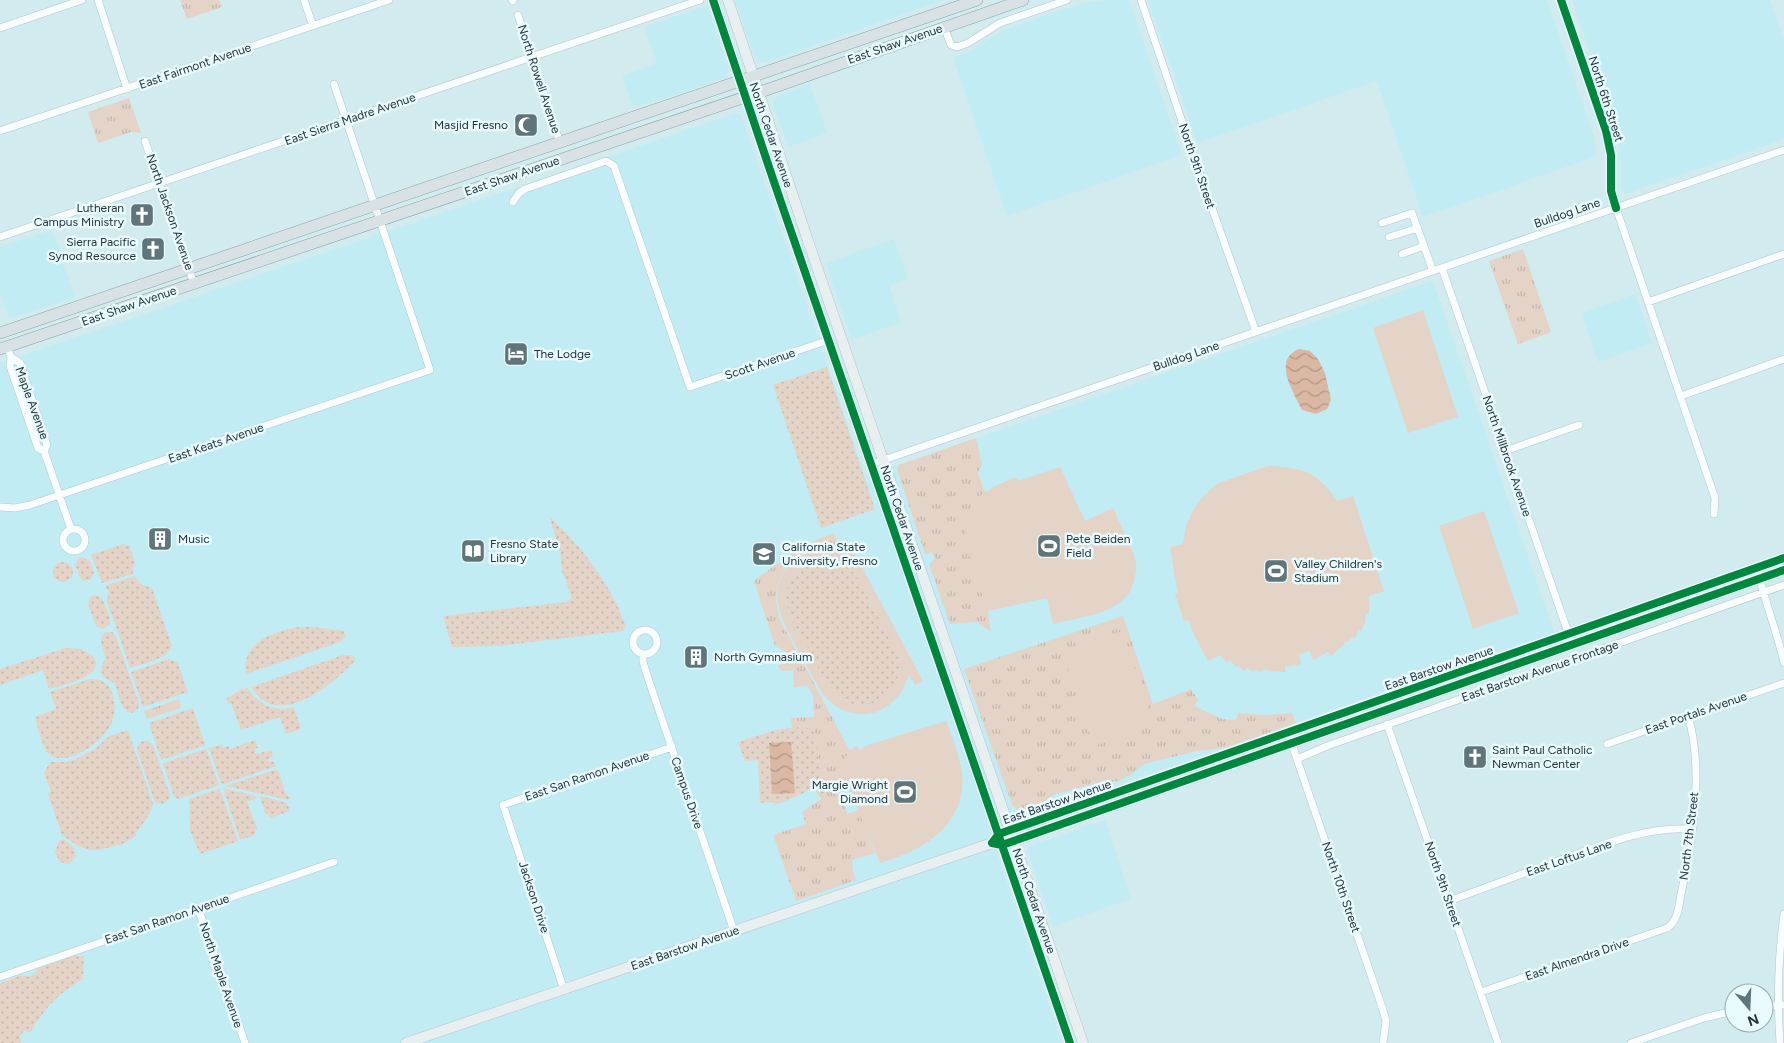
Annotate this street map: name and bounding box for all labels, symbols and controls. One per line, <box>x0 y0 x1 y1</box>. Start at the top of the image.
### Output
street label: East Shaw Avenue <box>846 21 945 67</box>
street label: North Rowell Avenue <box>515 23 563 136</box>
street label: East Fairmont Avenue <box>137 40 253 92</box>
street label: North 6th Street <box>1586 54 1627 144</box>
street label: North Cedar Avenue <box>746 80 796 190</box>
street label: East Sierra Madre Avenue <box>283 90 418 148</box>
mosque icon: Masjid Fresno <box>513 112 539 138</box>
place label: Masjid Fresno <box>434 118 508 132</box>
street label: North 9th Street <box>1176 122 1218 211</box>
street label: North Jackson Avenue <box>144 152 197 272</box>
street label: East Shaw Avenue <box>463 153 562 199</box>
street label: Bulldog Lane <box>1532 195 1602 231</box>
place label: Lutheran Campus Ministry <box>34 201 125 229</box>
church icon: Lutheran Campus Ministry <box>129 202 155 228</box>
place label: Sierra Pacific Synod Resource <box>48 235 136 263</box>
church icon: Sierra Pacific Synod Resource <box>140 236 166 262</box>
street label: East Shaw Avenue <box>80 283 179 329</box>
street label: Bulldog Lane <box>1151 338 1221 374</box>
hotel icon: The Lodge <box>503 341 529 367</box>
street label: Scott Avenue <box>723 345 797 383</box>
place label: The Lodge <box>534 347 591 361</box>
street label: Maple Avenue <box>12 365 52 442</box>
street label: North Millbrook Avenue <box>1480 394 1534 519</box>
street label: East Keats Avenue <box>166 420 266 466</box>
street label: North Cedar Avenue <box>877 463 927 573</box>
building icon: Music <box>147 526 173 552</box>
place label: Music <box>178 532 210 546</box>
place label: Pete Beiden Field <box>1066 532 1131 560</box>
sports icon: Pete Beiden Field <box>1036 533 1062 559</box>
place label: Fresno State Library <box>490 537 559 565</box>
library icon: Fresno State Library <box>460 538 486 564</box>
place label: California State University, Fresno <box>782 540 878 568</box>
school or university icon: California State University, Fresno <box>751 541 777 567</box>
place label: Valley Children's Stadium <box>1294 557 1382 585</box>
sports icon: Valley Children's Stadium <box>1263 558 1289 584</box>
street label: East Barstow Avenue Frontage <box>1460 637 1621 704</box>
street label: East Barstow Avenue <box>1383 643 1495 693</box>
building icon: North Gymnasium <box>683 644 709 670</box>
place label: North Gymnasium <box>714 650 812 664</box>
street label: East Portals Avenue <box>1643 689 1749 737</box>
place label: Saint Paul Catholic Newman Center <box>1492 743 1593 771</box>
church icon: Saint Paul Catholic Newman Center <box>1462 744 1488 770</box>
street label: East San Ramon Avenue <box>523 748 651 804</box>
street label: Campus Drive <box>668 755 706 831</box>
street label: East Barstow Avenue <box>1001 777 1113 827</box>
place label: Margie Wright Diamond <box>812 778 888 806</box>
sports icon: Margie Wright Diamond <box>892 779 918 805</box>
street label: North 7th Street <box>1677 791 1701 881</box>
street label: East Loftus Lane <box>1524 837 1614 879</box>
street label: North 10th Street <box>1319 840 1363 935</box>
street label: North 9th Street <box>1422 840 1464 929</box>
street label: North Cedar Avenue <box>1009 846 1059 956</box>
street label: Jackson Drive <box>516 859 552 935</box>
street label: East San Ramon Avenue <box>103 891 231 947</box>
street label: North Maple Avenue <box>196 920 246 1030</box>
street label: East Barstow Avenue <box>629 923 741 973</box>
street label: East Almendra Drive <box>1523 935 1631 983</box>
north arrow <box>1724 983 1774 1033</box>
text: N <box>1745 1010 1761 1030</box>

